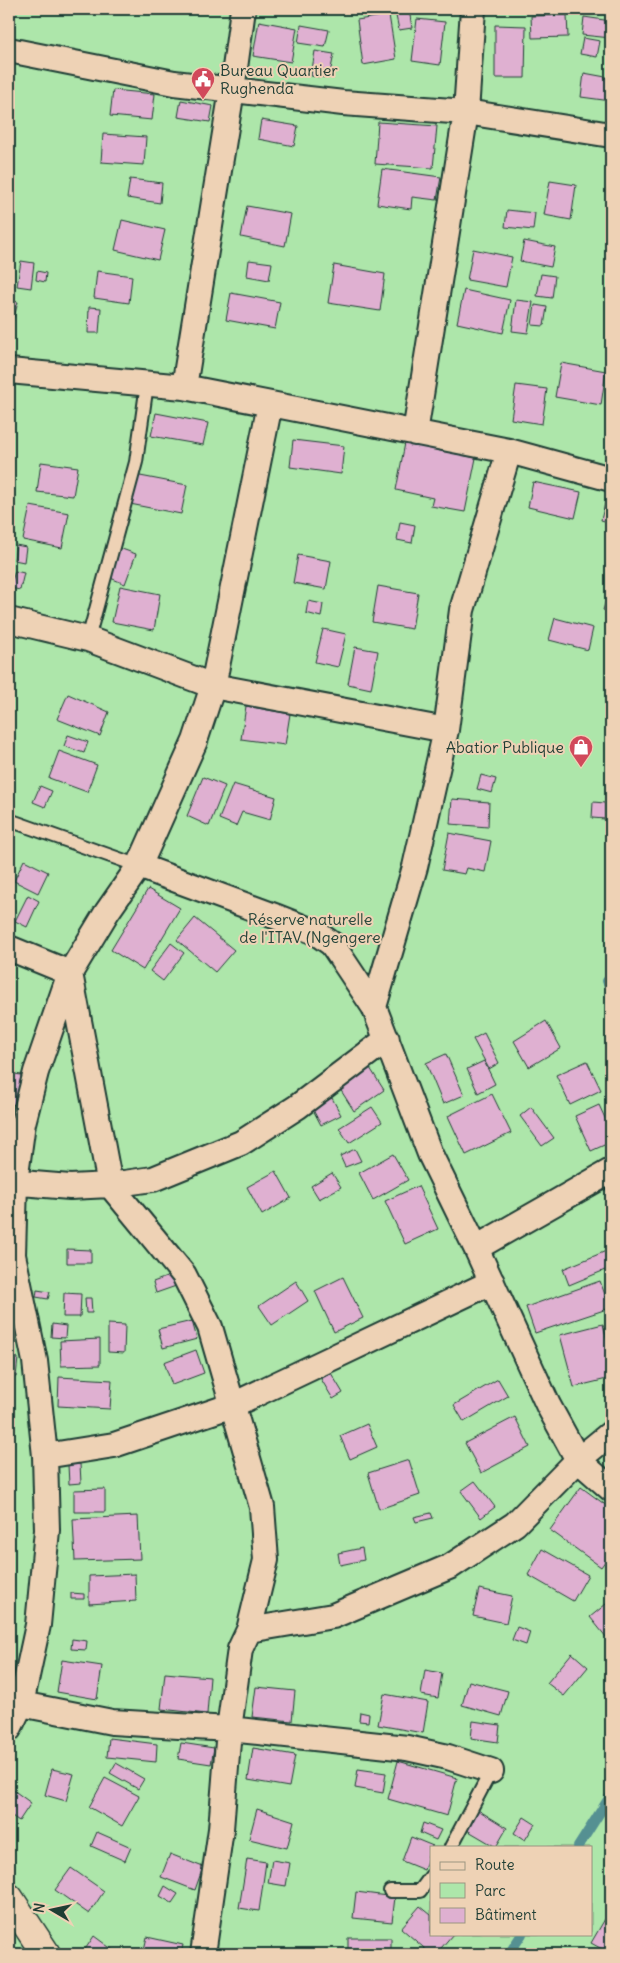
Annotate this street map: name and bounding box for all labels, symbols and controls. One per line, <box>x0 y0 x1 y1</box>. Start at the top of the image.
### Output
place label: Bureau Quartier Rughenda <box>220 60 338 98</box>
public building icon: Bureau Quartier Rughenda <box>190 66 216 100</box>
shop icon: Abatior Publique <box>568 734 594 768</box>
place label: Abatior Publique <box>446 737 564 757</box>
park label: Réserve naturelle de l'ITAV (Ngengere <box>239 909 381 947</box>
legend <box>430 1846 592 1936</box>
text: Route <box>475 1855 515 1874</box>
text: Parc <box>475 1881 506 1900</box>
north arrow <box>28 1886 78 1936</box>
text: N <box>30 1902 49 1914</box>
text: Bâtiment <box>475 1905 537 1924</box>

